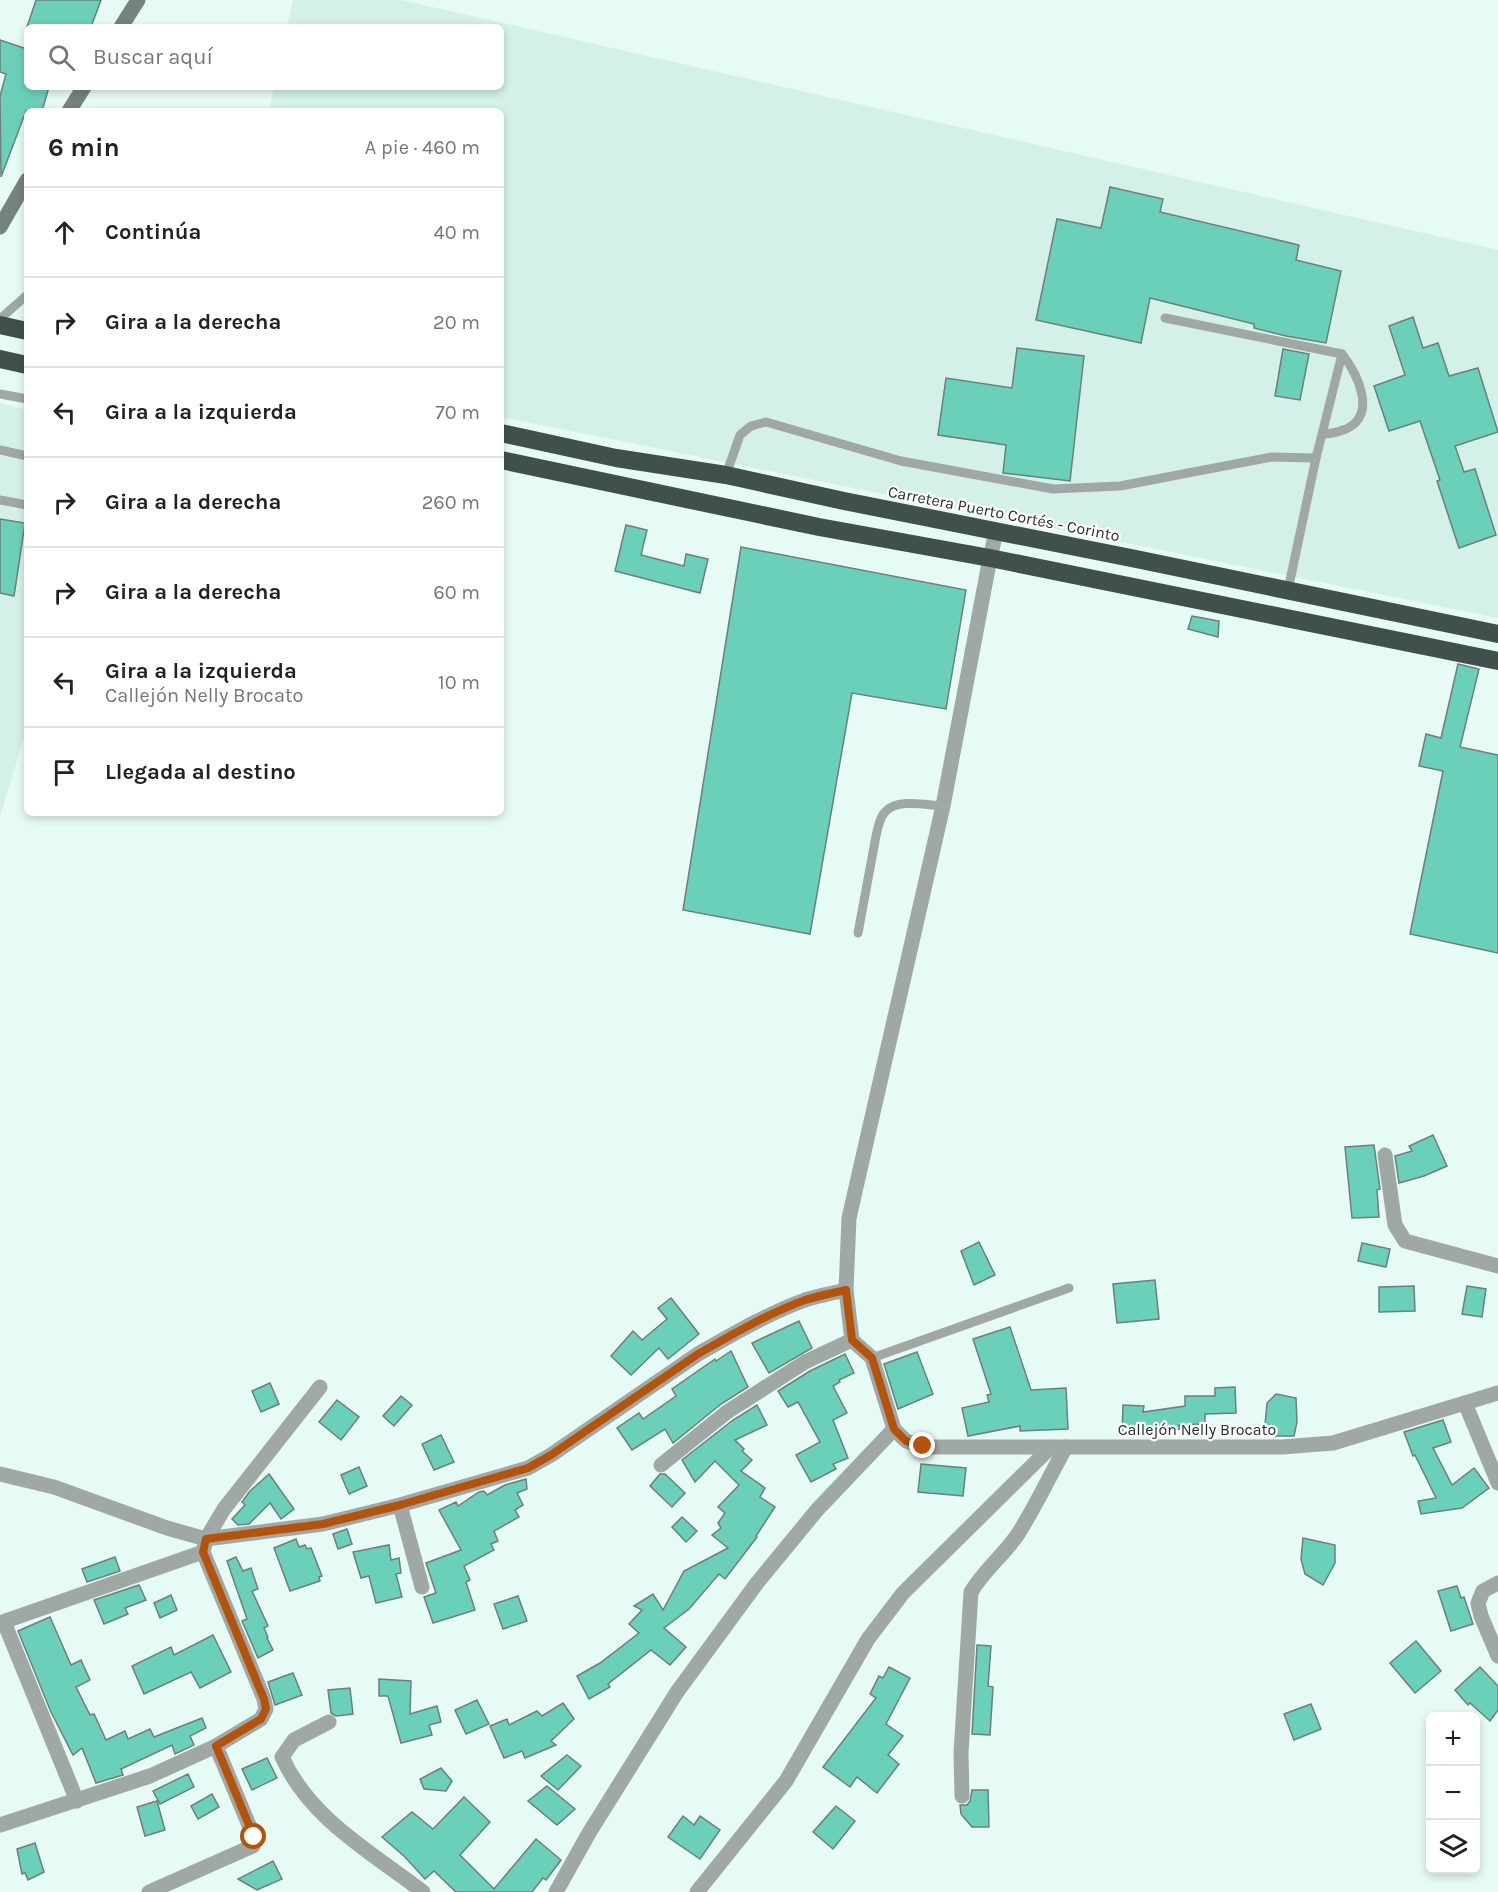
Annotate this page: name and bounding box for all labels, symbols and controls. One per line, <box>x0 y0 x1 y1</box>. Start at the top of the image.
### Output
search box <box>24 24 504 90</box>
icon: search <box>45 41 78 74</box>
text: Buscar aquí <box>93 44 213 70</box>
text: 6 min <box>48 132 120 163</box>
text: A pie · 460 m <box>365 136 480 159</box>
icon: ahead <box>48 216 81 249</box>
text: Continúa <box>105 219 201 245</box>
text: 40 m <box>434 221 480 244</box>
icon: right <box>48 306 81 339</box>
text: Gira a la derecha <box>105 309 281 335</box>
text: 20 m <box>433 311 480 334</box>
icon: left <box>48 396 81 429</box>
text: Gira a la izquierda <box>105 399 297 425</box>
text: 70 m <box>435 401 480 424</box>
street label: Carretera Puerto Cortés - Corinto <box>886 482 1121 545</box>
icon: right <box>48 486 81 519</box>
text: Gira a la derecha <box>105 489 281 515</box>
text: 260 m <box>422 491 480 514</box>
icon: right <box>48 576 81 609</box>
text: Gira a la derecha <box>105 579 281 605</box>
text: 60 m <box>433 581 480 604</box>
text: Gira a la izquierda <box>105 658 297 684</box>
icon: left <box>48 666 81 699</box>
text: 10 m <box>438 671 480 694</box>
text: Callejón Nelly Brocato <box>105 684 303 707</box>
icon: arrive <box>48 756 81 789</box>
text: Llegada al destino <box>105 759 296 785</box>
street label: Callejón Nelly Brocato <box>1118 1420 1276 1439</box>
route end <box>909 1432 935 1458</box>
map controls <box>1426 1712 1480 1874</box>
button: + <box>1426 1712 1480 1766</box>
button: − <box>1426 1766 1480 1820</box>
button: layers <box>1426 1820 1480 1874</box>
route start <box>240 1823 266 1849</box>

